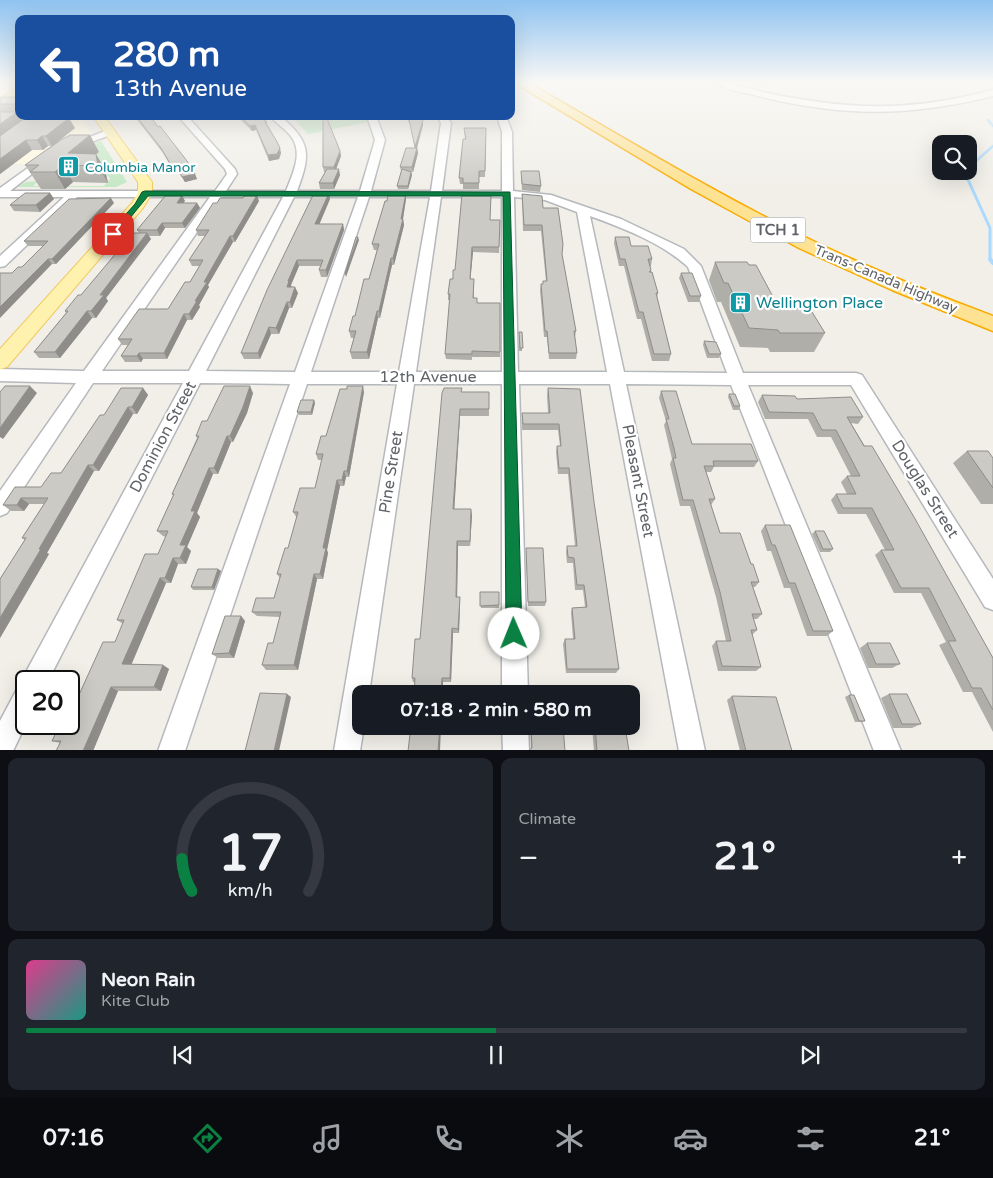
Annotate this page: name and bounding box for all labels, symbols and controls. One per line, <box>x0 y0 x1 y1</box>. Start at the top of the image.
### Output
text: 280 m <box>113 34 220 76</box>
icon: left <box>30 35 95 100</box>
text: 13th Avenue <box>113 76 247 102</box>
map controls <box>932 135 977 180</box>
button: search <box>932 135 977 180</box>
building icon: Columbia Manor <box>57 155 81 179</box>
place label: Columbia Manor <box>85 159 196 176</box>
pin <box>92 213 134 255</box>
road number: TCH 1 <box>750 218 806 242</box>
icon: arrive <box>99 220 127 248</box>
street label: Trans-Canada Highway <box>812 241 960 317</box>
building icon: Wellington Place <box>728 291 752 315</box>
place label: Wellington Place <box>756 293 883 313</box>
street label: 12th Avenue <box>379 367 477 387</box>
street label: Dominion Street <box>125 378 201 496</box>
street label: Pleasant Street <box>617 423 659 539</box>
street label: Pine Street <box>375 429 407 515</box>
street label: Douglas Street <box>887 436 963 542</box>
position arrow <box>487 607 539 659</box>
speed limit sign: 20 <box>15 670 80 735</box>
text: 07:18 · 2 min · 580 m <box>400 699 592 721</box>
text: Climate <box>519 809 576 829</box>
text: 17 <box>218 822 283 885</box>
text: 21° <box>714 834 776 880</box>
text: − <box>519 841 538 875</box>
text: + <box>951 841 967 875</box>
text: km/h <box>228 880 273 901</box>
text: Neon Rain <box>101 969 195 991</box>
text: Kite Club <box>101 991 170 1011</box>
icon: previous <box>169 1041 197 1069</box>
icon: pause <box>482 1041 510 1069</box>
icon: next <box>796 1041 824 1069</box>
icon: directions <box>190 1121 225 1156</box>
icon: music <box>310 1121 345 1156</box>
icon: phone <box>431 1121 466 1156</box>
icon: climate <box>552 1121 587 1156</box>
icon: car <box>673 1121 708 1156</box>
icon: filters <box>793 1121 828 1156</box>
text: 07:16 <box>43 1125 104 1151</box>
text: 21° <box>914 1125 950 1151</box>

